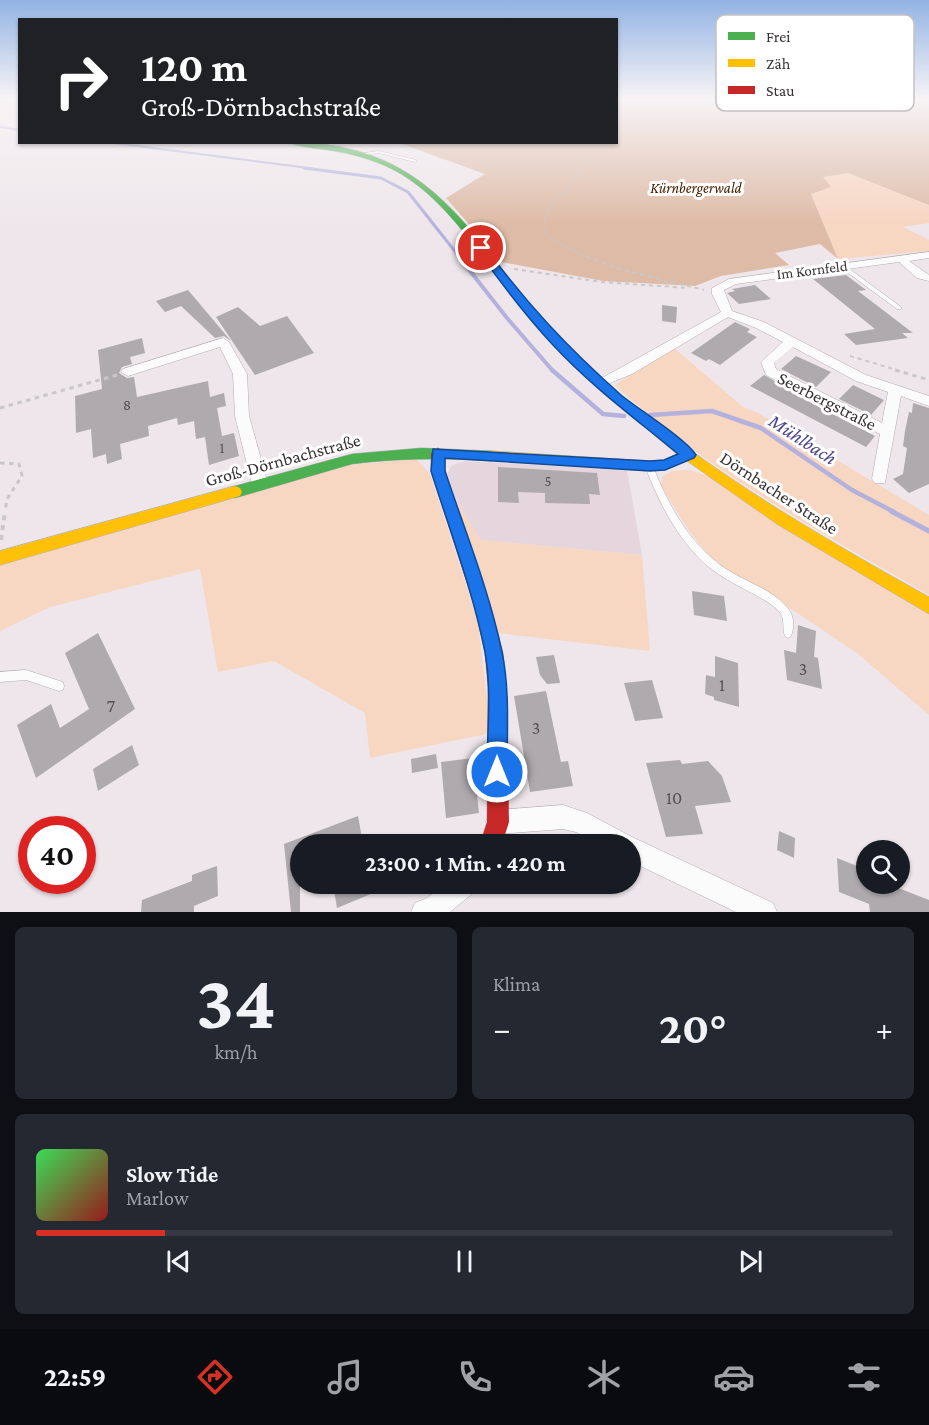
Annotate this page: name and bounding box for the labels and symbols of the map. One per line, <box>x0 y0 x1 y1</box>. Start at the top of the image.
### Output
legend <box>716 15 914 111</box>
text: Frei <box>766 28 790 45</box>
text: Zäh <box>766 55 791 72</box>
text: Stau <box>766 82 795 99</box>
park label: Kürnbergerwald <box>650 180 743 197</box>
pin <box>455 222 506 273</box>
street label: Im Kornfeld <box>776 258 849 282</box>
street label: Seerbergstraße <box>774 368 880 434</box>
house number: 8 <box>123 397 131 413</box>
water label: Mühlbach <box>764 409 841 469</box>
street label: Groß-Dörnbachstraße <box>203 430 363 490</box>
house number: 1 <box>220 440 225 456</box>
street label: Dörnbacher Straße <box>717 448 842 538</box>
house number: 5 <box>544 473 552 489</box>
house number: 3 <box>799 659 807 679</box>
house number: 1 <box>719 675 725 695</box>
house number: 7 <box>107 696 115 716</box>
house number: 3 <box>532 718 540 738</box>
position arrow <box>465 740 529 804</box>
house number: 10 <box>666 788 682 808</box>
speed limit sign: 40 <box>18 816 96 894</box>

